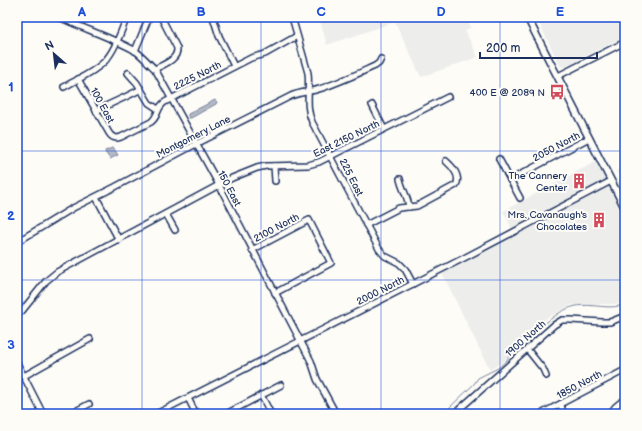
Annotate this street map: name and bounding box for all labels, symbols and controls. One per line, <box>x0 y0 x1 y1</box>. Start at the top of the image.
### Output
text: A <box>77 4 86 20</box>
text: B <box>196 4 206 20</box>
text: C <box>316 4 326 20</box>
text: D <box>436 4 446 20</box>
text: E <box>556 4 565 20</box>
north arrow <box>34 34 74 74</box>
scale bar <box>480 34 597 60</box>
text: N <box>43 38 56 53</box>
text: 200 m <box>486 41 520 56</box>
street label: 2225 North <box>172 59 224 93</box>
text: 1 <box>8 79 14 95</box>
bus stop icon: 400 E @ 2089 N <box>548 83 566 101</box>
street label: 100 East <box>88 86 117 125</box>
place label: 400 E @ 2089 N <box>470 87 545 99</box>
street label: Montgomery Lane <box>154 113 233 161</box>
street label: East 2150 North <box>311 117 382 160</box>
street label: 2050 North <box>531 129 582 164</box>
street label: 225 East <box>337 157 366 198</box>
street label: 150 East <box>215 169 243 208</box>
place label: The Cannery Center <box>508 170 567 194</box>
building icon: The Cannery Center <box>570 172 588 190</box>
text: 2 <box>7 208 15 224</box>
place label: Mrs. Cavanaugh's Chocolates <box>508 209 587 233</box>
street label: 2100 North <box>252 211 302 245</box>
building icon: Mrs. Cavanaugh's Chocolates <box>590 211 608 229</box>
street label: 2000 North <box>355 274 407 308</box>
street label: 1900 North <box>503 318 549 360</box>
text: 3 <box>7 337 15 353</box>
street label: 1850 North <box>555 368 605 402</box>

